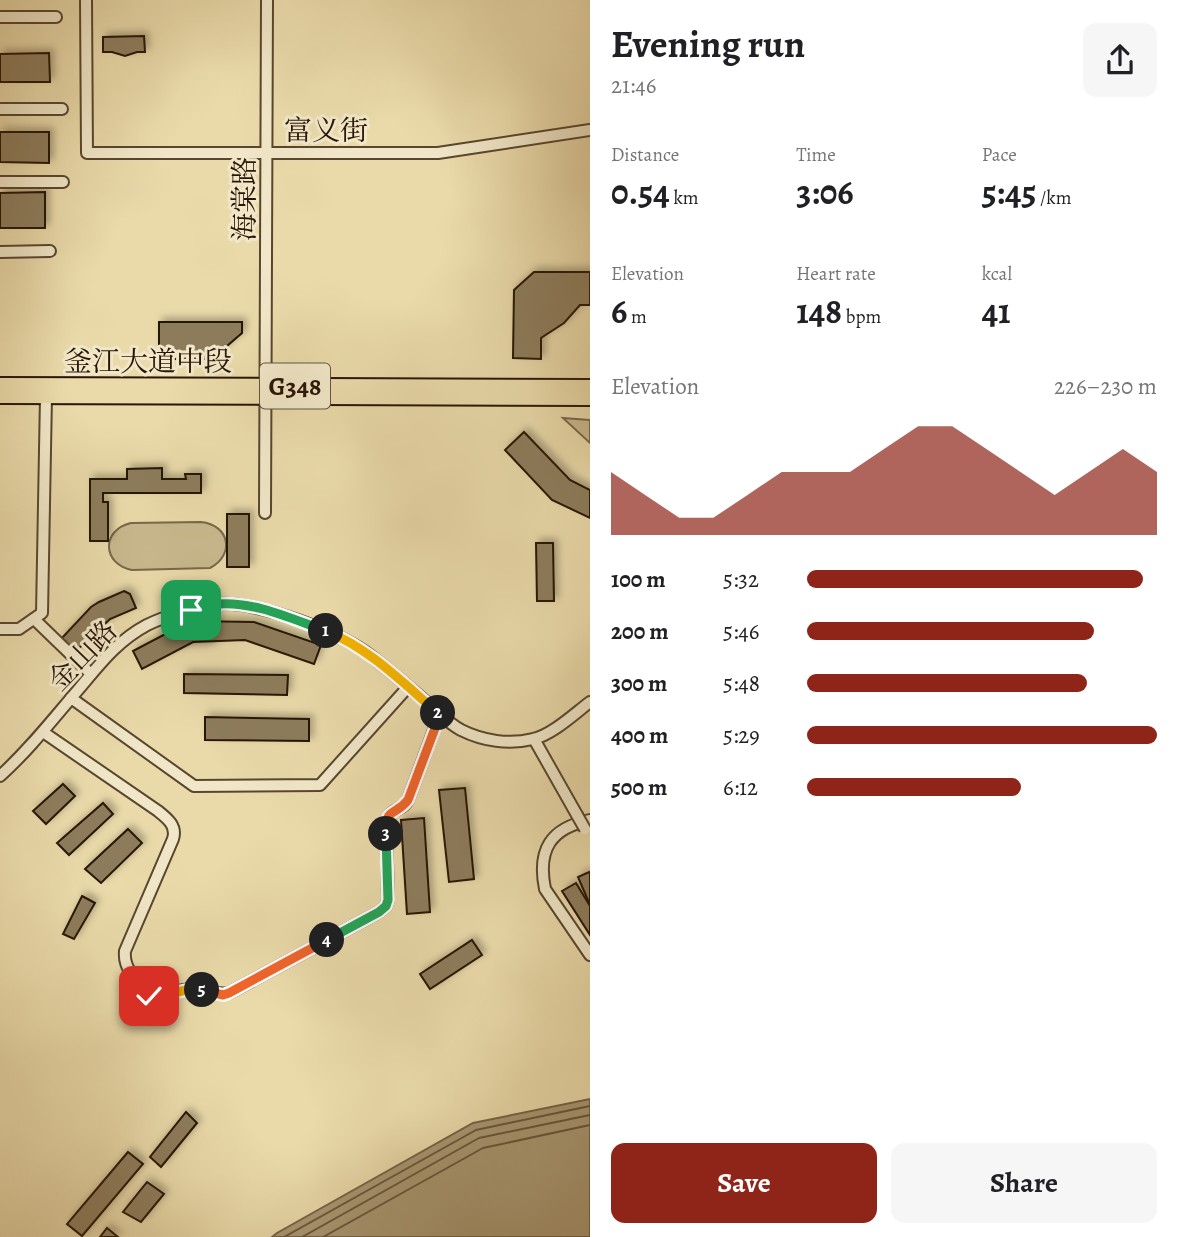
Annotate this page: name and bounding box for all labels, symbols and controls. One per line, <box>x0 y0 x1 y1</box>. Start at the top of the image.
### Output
text: Evening run <box>611 18 805 70</box>
button: share <box>1083 23 1157 97</box>
text: 21:46 <box>611 70 656 101</box>
street label: 富义街 <box>284 112 368 150</box>
text: Distance <box>611 142 679 168</box>
text: Time <box>796 142 836 168</box>
text: Pace <box>982 142 1017 168</box>
street label: 海棠路 <box>226 157 264 241</box>
text: 0.54 <box>611 168 670 216</box>
text: 3:06 <box>796 168 854 216</box>
text: 5:45 <box>982 168 1036 216</box>
text: km <box>670 185 699 211</box>
text: /km <box>1036 185 1072 211</box>
text: Elevation <box>611 261 684 287</box>
text: Heart rate <box>796 261 876 287</box>
text: kcal <box>982 261 1012 287</box>
text: 6 <box>611 287 627 335</box>
text: 148 <box>796 287 842 335</box>
text: 41 <box>982 287 1011 335</box>
text: m <box>627 304 647 330</box>
text: bpm <box>842 304 881 330</box>
street label: 釜江大道中段 <box>64 343 232 381</box>
road number: G348 <box>260 364 330 408</box>
text: Elevation <box>611 371 699 402</box>
text: 226–230 m <box>1054 371 1157 402</box>
text: 100 m <box>611 564 666 595</box>
text: 5:32 <box>723 564 759 595</box>
pin <box>161 580 221 640</box>
icon: arrive <box>172 591 210 629</box>
street label: 金山路 <box>40 612 126 699</box>
pin: 1 <box>308 614 344 648</box>
text: 200 m <box>611 616 669 647</box>
text: 5:46 <box>723 616 759 647</box>
text: 1 <box>322 617 329 643</box>
text: 300 m <box>611 668 667 699</box>
text: 5:48 <box>723 668 760 699</box>
pin: 2 <box>420 696 456 730</box>
text: 2 <box>433 699 442 725</box>
text: 400 m <box>611 720 668 751</box>
text: 5:29 <box>723 720 760 751</box>
text: 500 m <box>611 772 667 803</box>
text: 6:12 <box>723 772 758 803</box>
pin: 3 <box>368 816 404 852</box>
text: 3 <box>381 820 390 846</box>
pin: 4 <box>310 922 344 958</box>
text: 4 <box>322 926 331 952</box>
pin <box>119 966 179 1026</box>
pin: 5 <box>184 972 220 1007</box>
text: 5 <box>197 976 206 1002</box>
icon: check <box>130 977 168 1015</box>
button: Save <box>611 1143 877 1223</box>
button: Share <box>891 1143 1157 1223</box>

